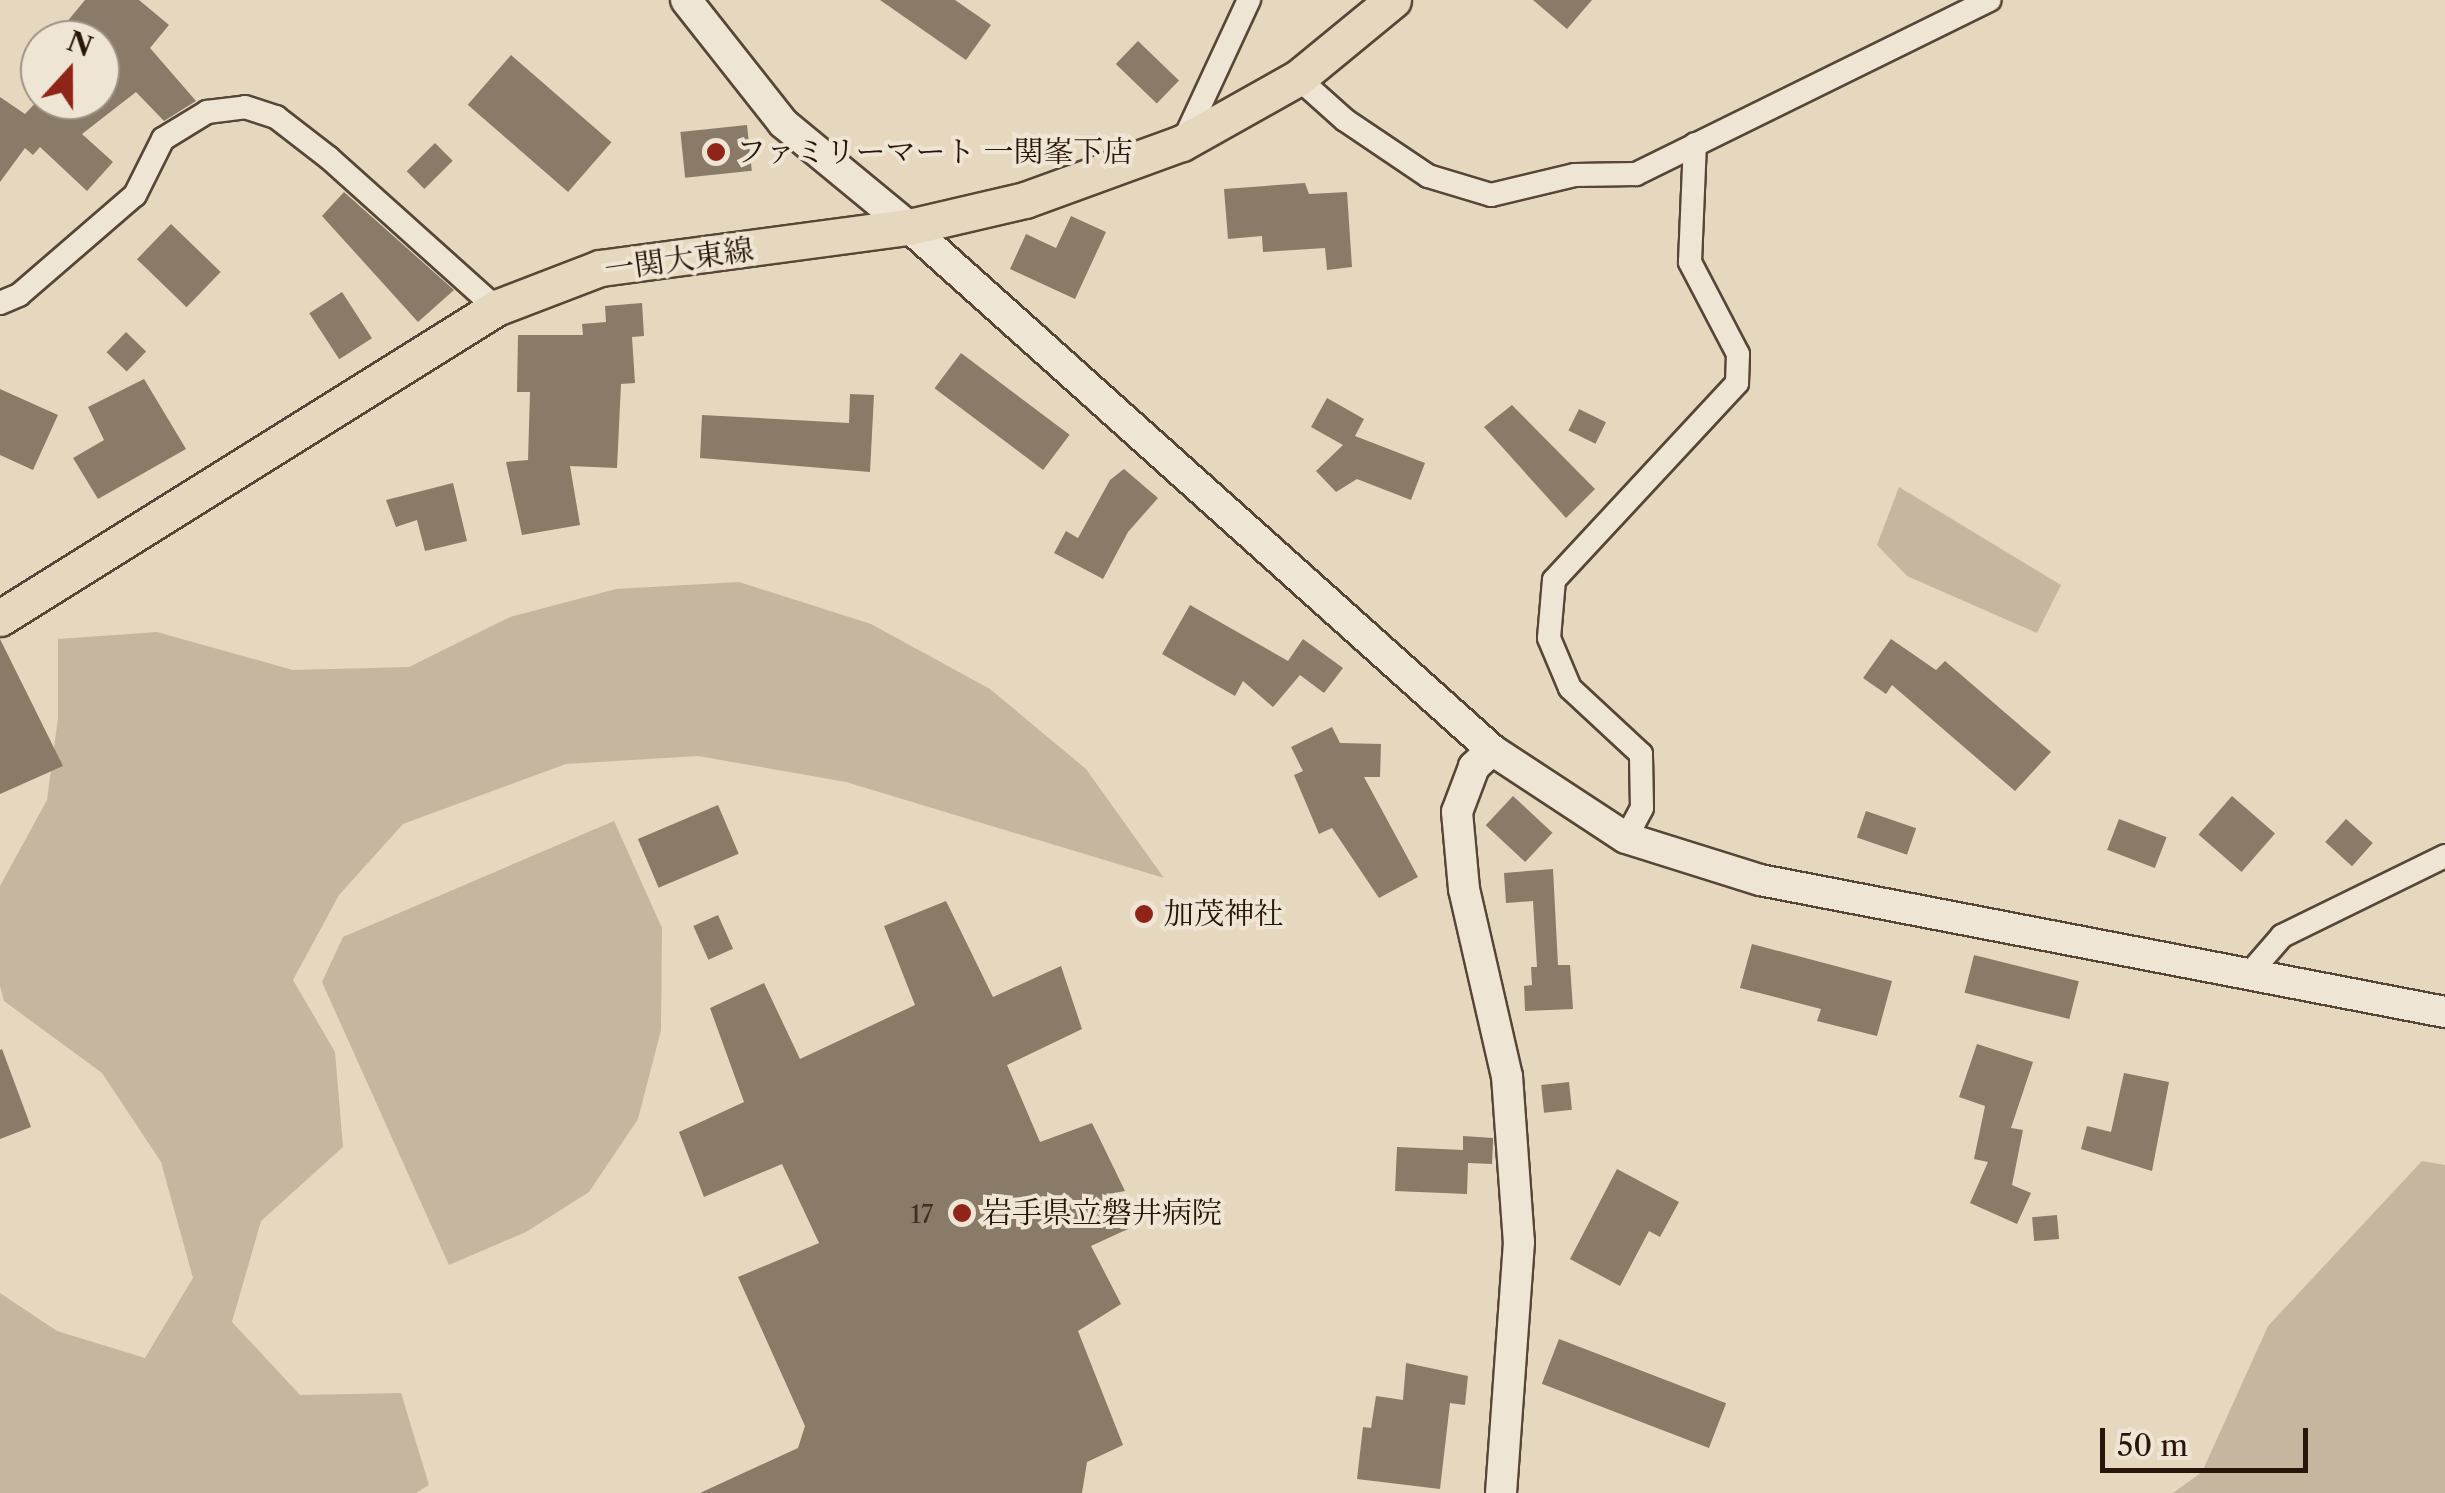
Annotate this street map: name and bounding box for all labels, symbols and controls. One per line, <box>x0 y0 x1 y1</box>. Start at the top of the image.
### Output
north arrow <box>20 20 120 120</box>
text: N <box>63 24 97 64</box>
place label: ファミリーマート 一関峯下店 <box>736 134 1134 170</box>
marker: ファミリーマート 一関峯下店 <box>705 141 727 163</box>
street label: 一関大東線 <box>602 232 756 288</box>
place label: 加茂神社 <box>1164 896 1284 932</box>
marker: 加茂神社 <box>1133 903 1155 925</box>
place label: 岩手県立磐井病院 <box>982 1195 1222 1231</box>
house number: 17 <box>911 1200 933 1230</box>
marker: 岩手県立磐井病院 <box>951 1202 973 1224</box>
scale bar <box>2105 1408 2312 1470</box>
text: 50 m <box>2117 1427 2188 1464</box>

